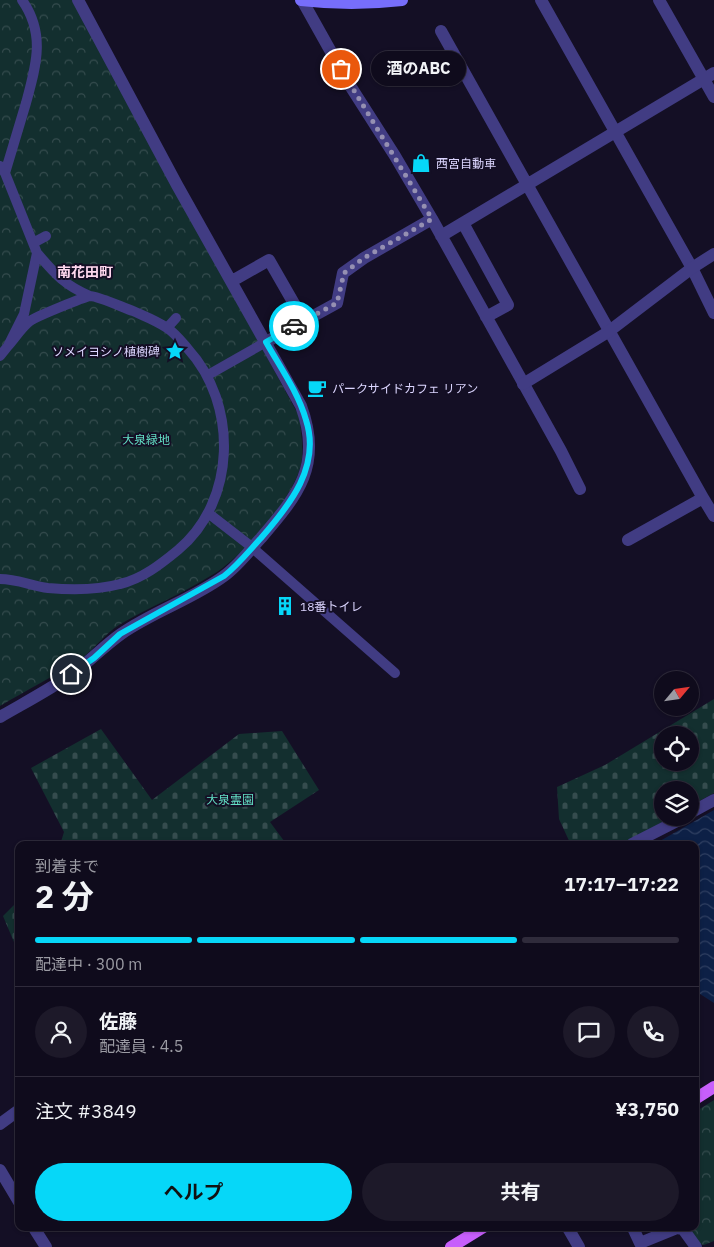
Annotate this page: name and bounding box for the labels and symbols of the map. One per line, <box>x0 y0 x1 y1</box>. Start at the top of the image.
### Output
pin <box>320 48 362 90</box>
callout: 酒のABC <box>371 52 466 86</box>
shop icon: 西宮自動車 <box>410 152 432 174</box>
place label: 西宮自動車 <box>436 156 496 171</box>
district label: 南花田町 <box>57 263 113 281</box>
courier <box>269 301 319 351</box>
place icon: ソメイヨシノ植樹碑 <box>164 340 186 362</box>
place label: ソメイヨシノ植樹碑 <box>52 344 160 359</box>
cafe icon: パークサイドカフェ リアン <box>306 377 328 399</box>
place label: パークサイドカフェ リアン <box>332 381 478 396</box>
park label: 大泉緑地 <box>122 432 170 447</box>
building icon: 18番トイレ <box>274 595 296 617</box>
place label: 18番トイレ <box>300 599 362 614</box>
pin <box>50 653 92 695</box>
north arrow <box>654 671 699 716</box>
park label: 大泉霊園 <box>206 792 254 807</box>

